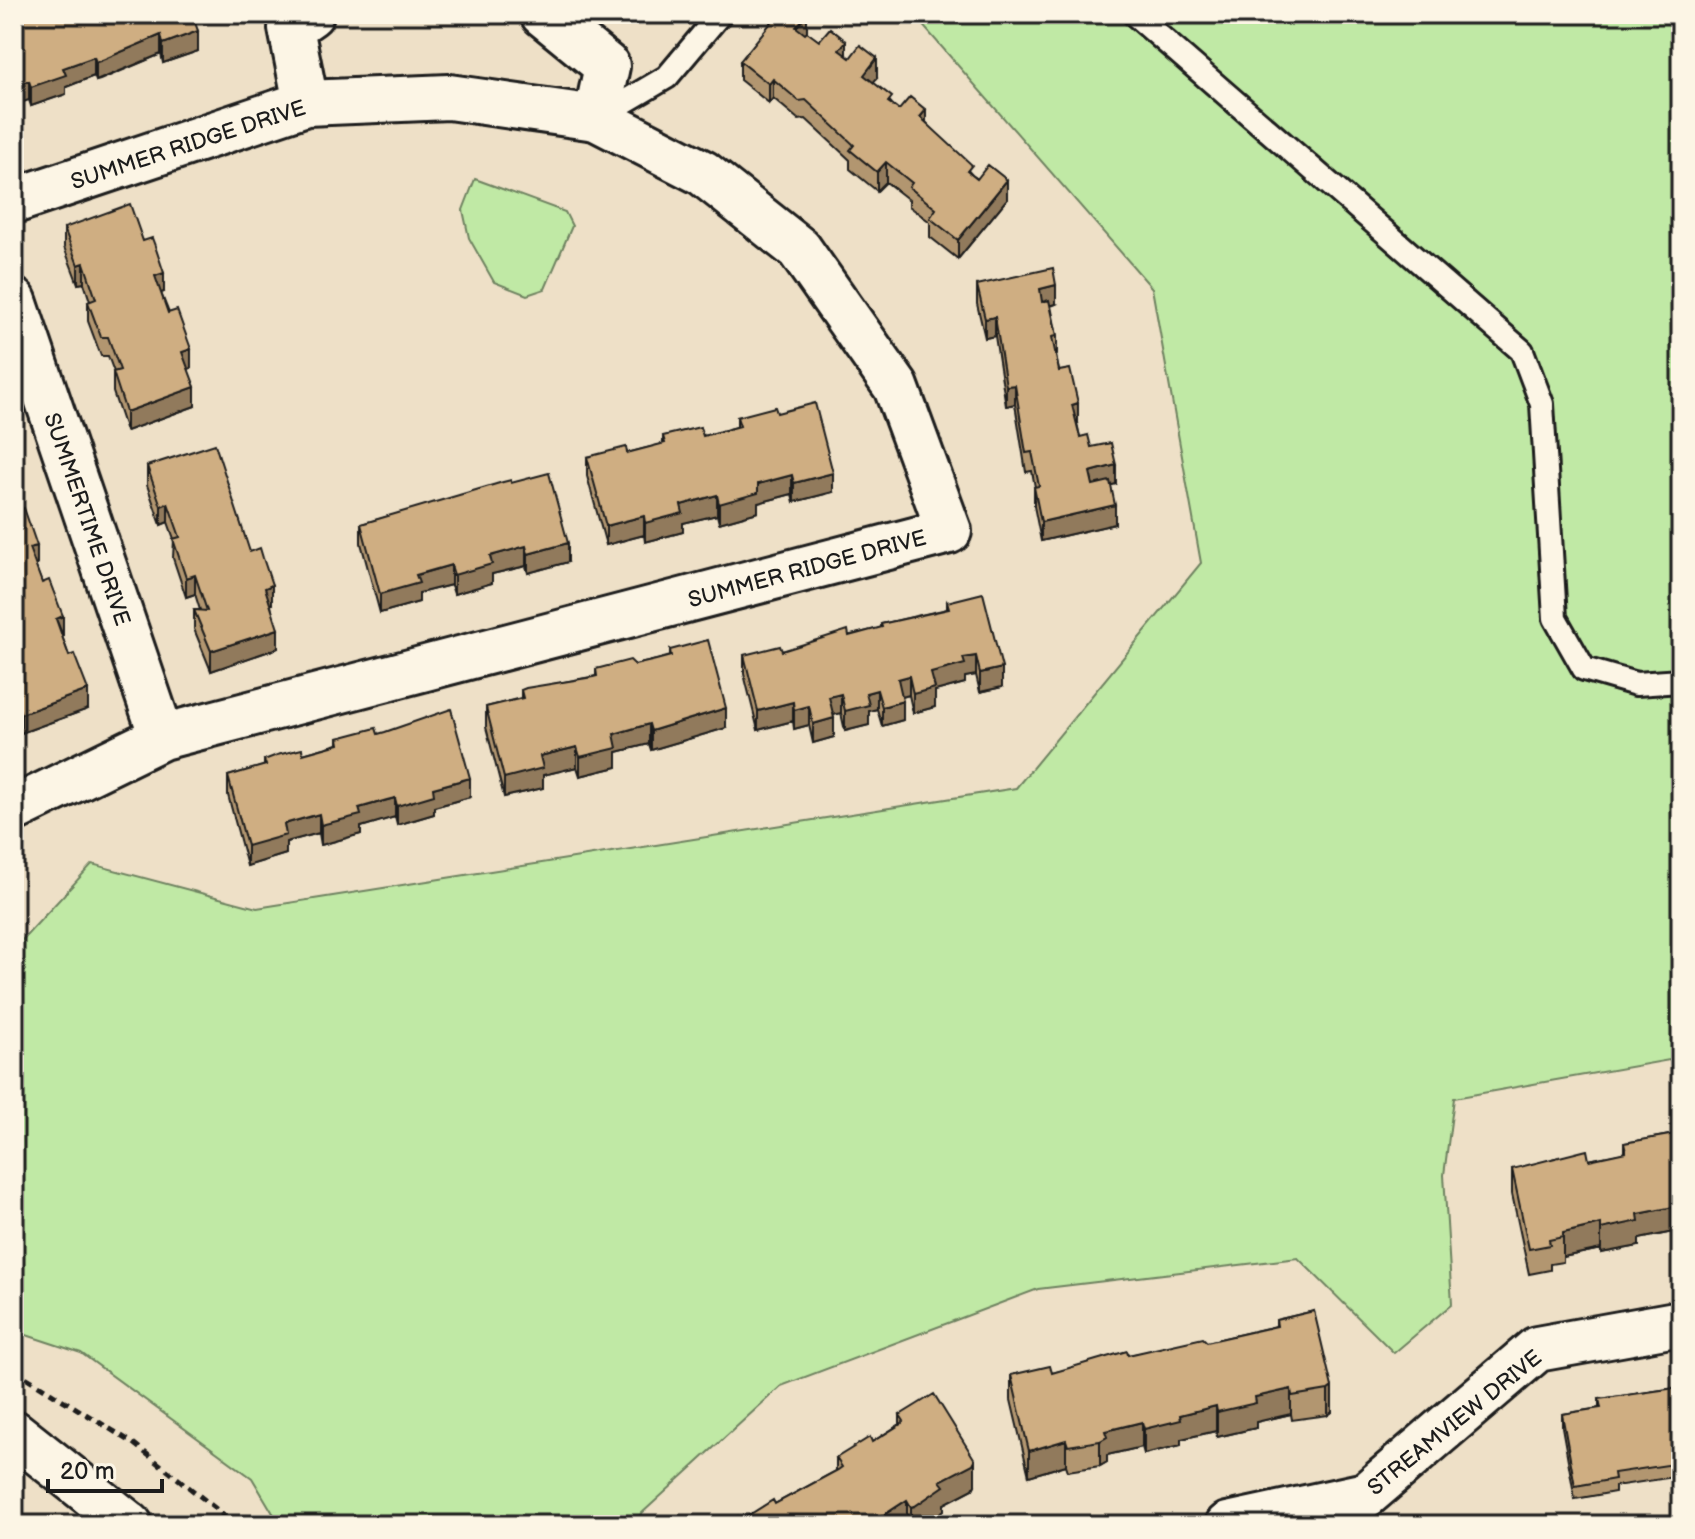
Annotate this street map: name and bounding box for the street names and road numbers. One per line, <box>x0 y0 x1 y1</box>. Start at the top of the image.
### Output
street label: SUMMER RIDGE DRIVE <box>68 95 309 196</box>
street label: SUMMERTIME DRIVE <box>37 409 136 630</box>
street label: SUMMER RIDGE DRIVE <box>685 525 929 614</box>
street label: STREAMVIEW DRIVE <box>1362 1345 1547 1502</box>

